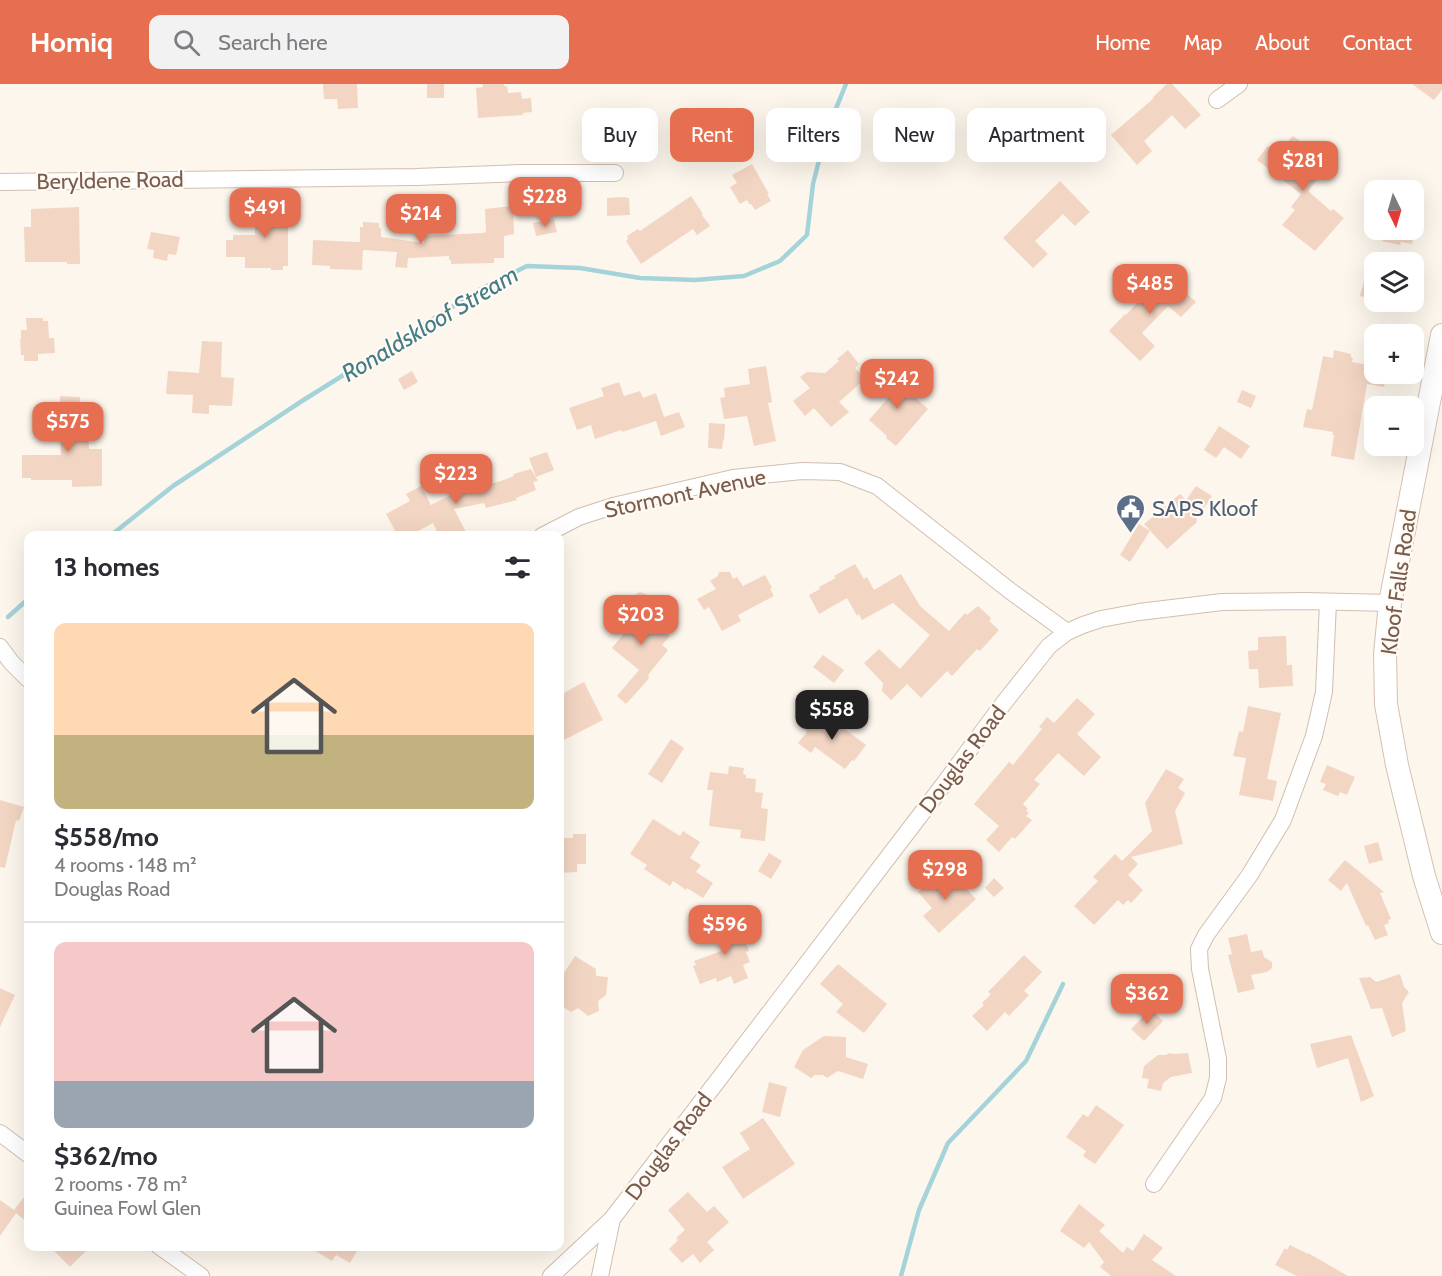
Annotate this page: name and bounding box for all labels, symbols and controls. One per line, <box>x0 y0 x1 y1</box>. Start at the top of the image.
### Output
search box <box>149 15 569 69</box>
text: Homiq <box>30 25 113 59</box>
icon: search <box>170 26 203 59</box>
text: Search here <box>218 29 327 56</box>
text: Home <box>1095 30 1151 55</box>
text: Map <box>1184 30 1222 55</box>
text: About <box>1255 30 1309 55</box>
text: Contact <box>1342 30 1412 55</box>
chip: Buy <box>582 108 658 162</box>
chip: Rent <box>670 108 754 162</box>
chip: Filters <box>766 108 861 162</box>
chip: New <box>873 108 955 162</box>
chip: Apartment <box>967 108 1106 162</box>
pin: $281 <box>1267 141 1339 192</box>
text: $281 <box>1282 148 1324 172</box>
street label: Beryldene Road <box>36 166 184 195</box>
pin: $228 <box>509 177 581 228</box>
north arrow <box>1364 180 1424 240</box>
map controls <box>1364 180 1424 456</box>
text: $228 <box>523 184 567 208</box>
pin: $491 <box>229 188 301 239</box>
pin: $214 <box>385 194 457 245</box>
text: $491 <box>244 195 286 219</box>
text: $214 <box>400 201 442 225</box>
button: layers <box>1364 252 1424 312</box>
water label: Ronaldskloof Stream <box>336 259 523 388</box>
pin: $485 <box>1114 264 1186 315</box>
text: $485 <box>1127 271 1173 295</box>
button: + <box>1364 324 1424 384</box>
pin: $242 <box>861 359 933 410</box>
text: $242 <box>874 366 920 390</box>
button: − <box>1364 396 1424 456</box>
pin: $575 <box>32 402 104 453</box>
text: $575 <box>46 409 90 433</box>
pin: $223 <box>420 454 492 505</box>
text: $223 <box>434 461 478 485</box>
street label: Stormont Avenue <box>602 463 768 524</box>
public building icon: SAPS Kloof <box>1115 492 1147 534</box>
place label: SAPS Kloof <box>1152 495 1258 522</box>
street label: Kloof Falls Road <box>1375 507 1422 657</box>
text: 13 homes <box>54 551 160 583</box>
icon: filters <box>501 551 534 584</box>
pin: $203 <box>605 595 677 646</box>
text: $203 <box>617 602 665 626</box>
icon: home <box>240 662 348 770</box>
pin: $558 <box>796 690 868 741</box>
text: $558 <box>809 697 855 721</box>
street label: Douglas Road <box>913 700 1012 819</box>
text: $558/mo <box>54 821 159 853</box>
pin: $298 <box>909 850 981 901</box>
text: 4 rooms · 148 m² <box>54 853 197 877</box>
text: $298 <box>922 857 968 881</box>
text: Douglas Road <box>54 877 170 901</box>
pin: $596 <box>689 905 761 956</box>
text: $596 <box>703 912 747 936</box>
pin: $362 <box>1111 974 1183 1025</box>
icon: home <box>240 981 348 1089</box>
text: $362 <box>1125 981 1169 1005</box>
street label: Douglas Road <box>619 1087 718 1206</box>
text: $362/mo <box>54 1140 158 1172</box>
text: 2 rooms · 78 m² <box>54 1172 187 1196</box>
text: Guinea Fowl Glen <box>54 1196 201 1220</box>

